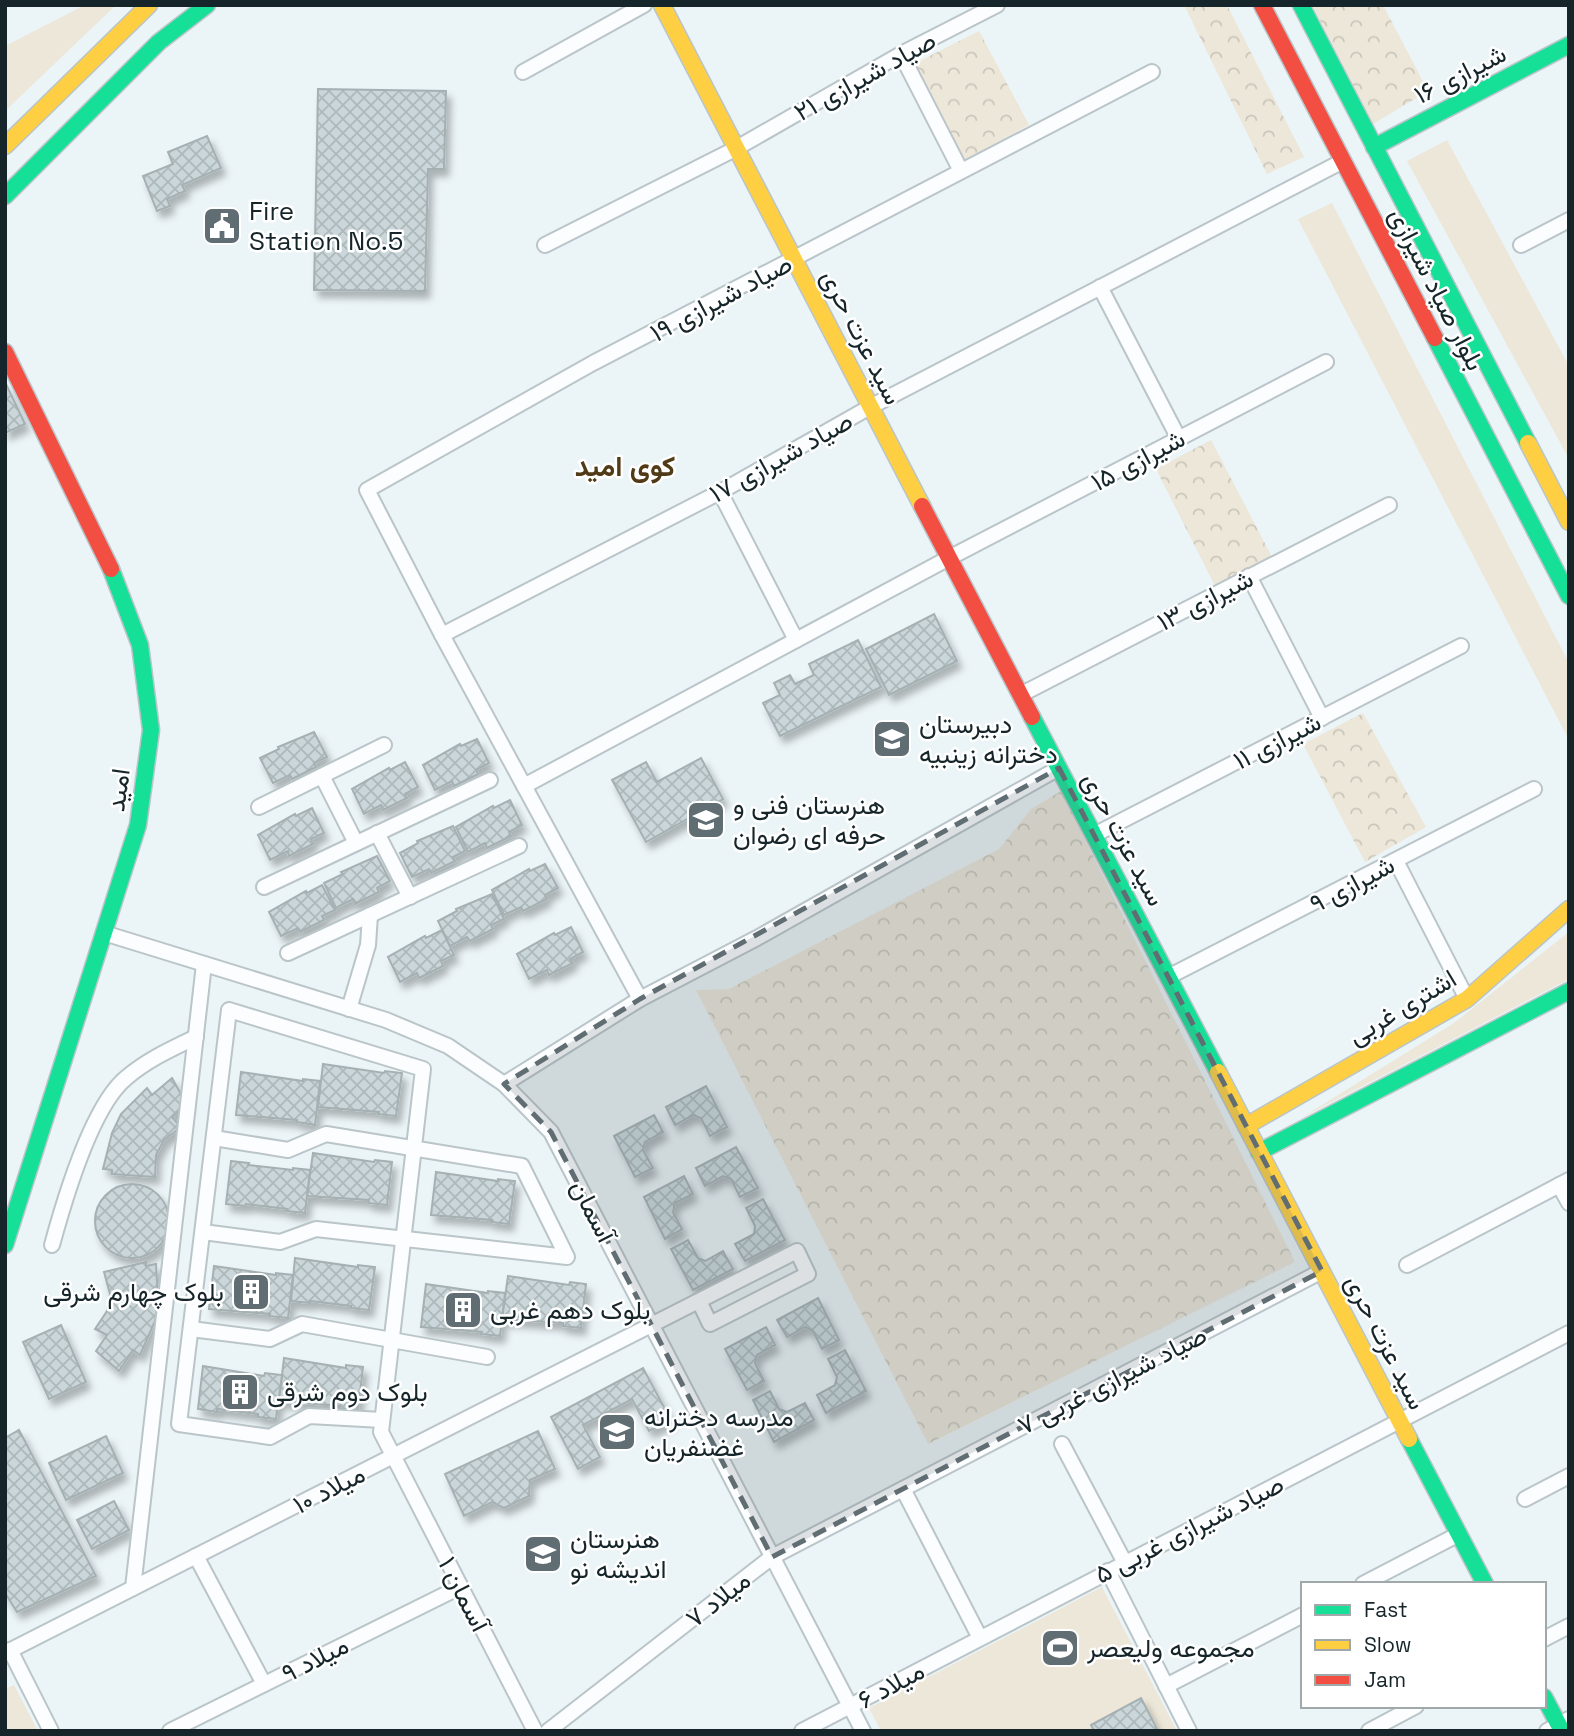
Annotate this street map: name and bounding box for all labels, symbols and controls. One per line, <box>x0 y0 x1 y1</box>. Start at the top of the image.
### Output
street label: صیاد شیرازی ۲۱ <box>788 23 942 129</box>
street label: شیرازی ۱۶ <box>1408 36 1512 112</box>
place label: Fire Station No.5 <box>249 194 403 258</box>
street label: بلوار صیاد شیرازی <box>1381 202 1493 376</box>
public building icon: Fire Station No.5 <box>201 205 243 247</box>
street label: صیاد شیرازی ۱۹ <box>644 246 798 350</box>
street label: سید عزت حری <box>813 264 911 410</box>
street label: صیاد شیرازی ۱۷ <box>703 404 859 510</box>
street label: شیرازی ۱۵ <box>1085 421 1191 499</box>
district label: کوی امید <box>575 448 675 484</box>
street label: شیرازی ۱۳ <box>1151 561 1259 639</box>
street label: شیرازی ۱۱ <box>1227 705 1327 777</box>
place label: دبیرستان دخترانه زینبیه <box>919 707 1058 771</box>
school or university icon: دبیرستان دخترانه زینبیه <box>871 718 913 760</box>
street label: امید <box>98 766 138 814</box>
street label: سید عزت حری <box>1074 766 1174 912</box>
place label: هنرستان فنی و حرفه ای رضوان <box>733 788 886 852</box>
school or university icon: هنرستان فنی و حرفه ای رضوان <box>685 799 727 841</box>
street label: شیرازی ۹ <box>1304 847 1400 921</box>
street label: اشتری غربی <box>1341 961 1463 1053</box>
street label: آسمان <box>563 1174 624 1250</box>
street label: سید عزت حری <box>1337 1269 1435 1415</box>
building icon: بلوک چهارم شرقی <box>230 1271 272 1313</box>
place label: بلوک چهارم شرقی <box>43 1275 224 1310</box>
building icon: بلوک دهم غربی <box>442 1289 484 1331</box>
place label: بلوک دهم غربی <box>490 1293 651 1327</box>
street label: صیاد شیرازی غربی ۷ <box>1012 1318 1212 1442</box>
building icon: بلوک دوم شرقی <box>219 1371 261 1413</box>
place label: بلوک دوم شرقی <box>267 1375 428 1409</box>
place label: مدرسه دخترانه غضنفریان <box>644 1400 794 1464</box>
school or university icon: مدرسه دخترانه غضنفریان <box>596 1411 638 1453</box>
street label: میلاد ۱۰ <box>287 1456 371 1522</box>
street label: صیاد شیرازی غربی ۵ <box>1089 1467 1289 1591</box>
place label: هنرستان اندیشه نو <box>570 1522 666 1586</box>
school or university icon: هنرستان اندیشه نو <box>522 1533 564 1575</box>
street label: آسمان ۱ <box>431 1551 498 1639</box>
street label: میلاد ۷ <box>679 1563 757 1635</box>
legend <box>1301 1582 1546 1708</box>
text: Fast <box>1364 1596 1408 1623</box>
sports icon: مجموعه ولیعصر <box>1039 1627 1081 1669</box>
street label: میلاد ۹ <box>276 1628 354 1690</box>
place label: مجموعه ولیعصر <box>1086 1631 1255 1665</box>
text: Slow <box>1364 1631 1412 1658</box>
street label: میلاد ۶ <box>852 1653 930 1717</box>
text: Jam <box>1364 1666 1406 1693</box>

